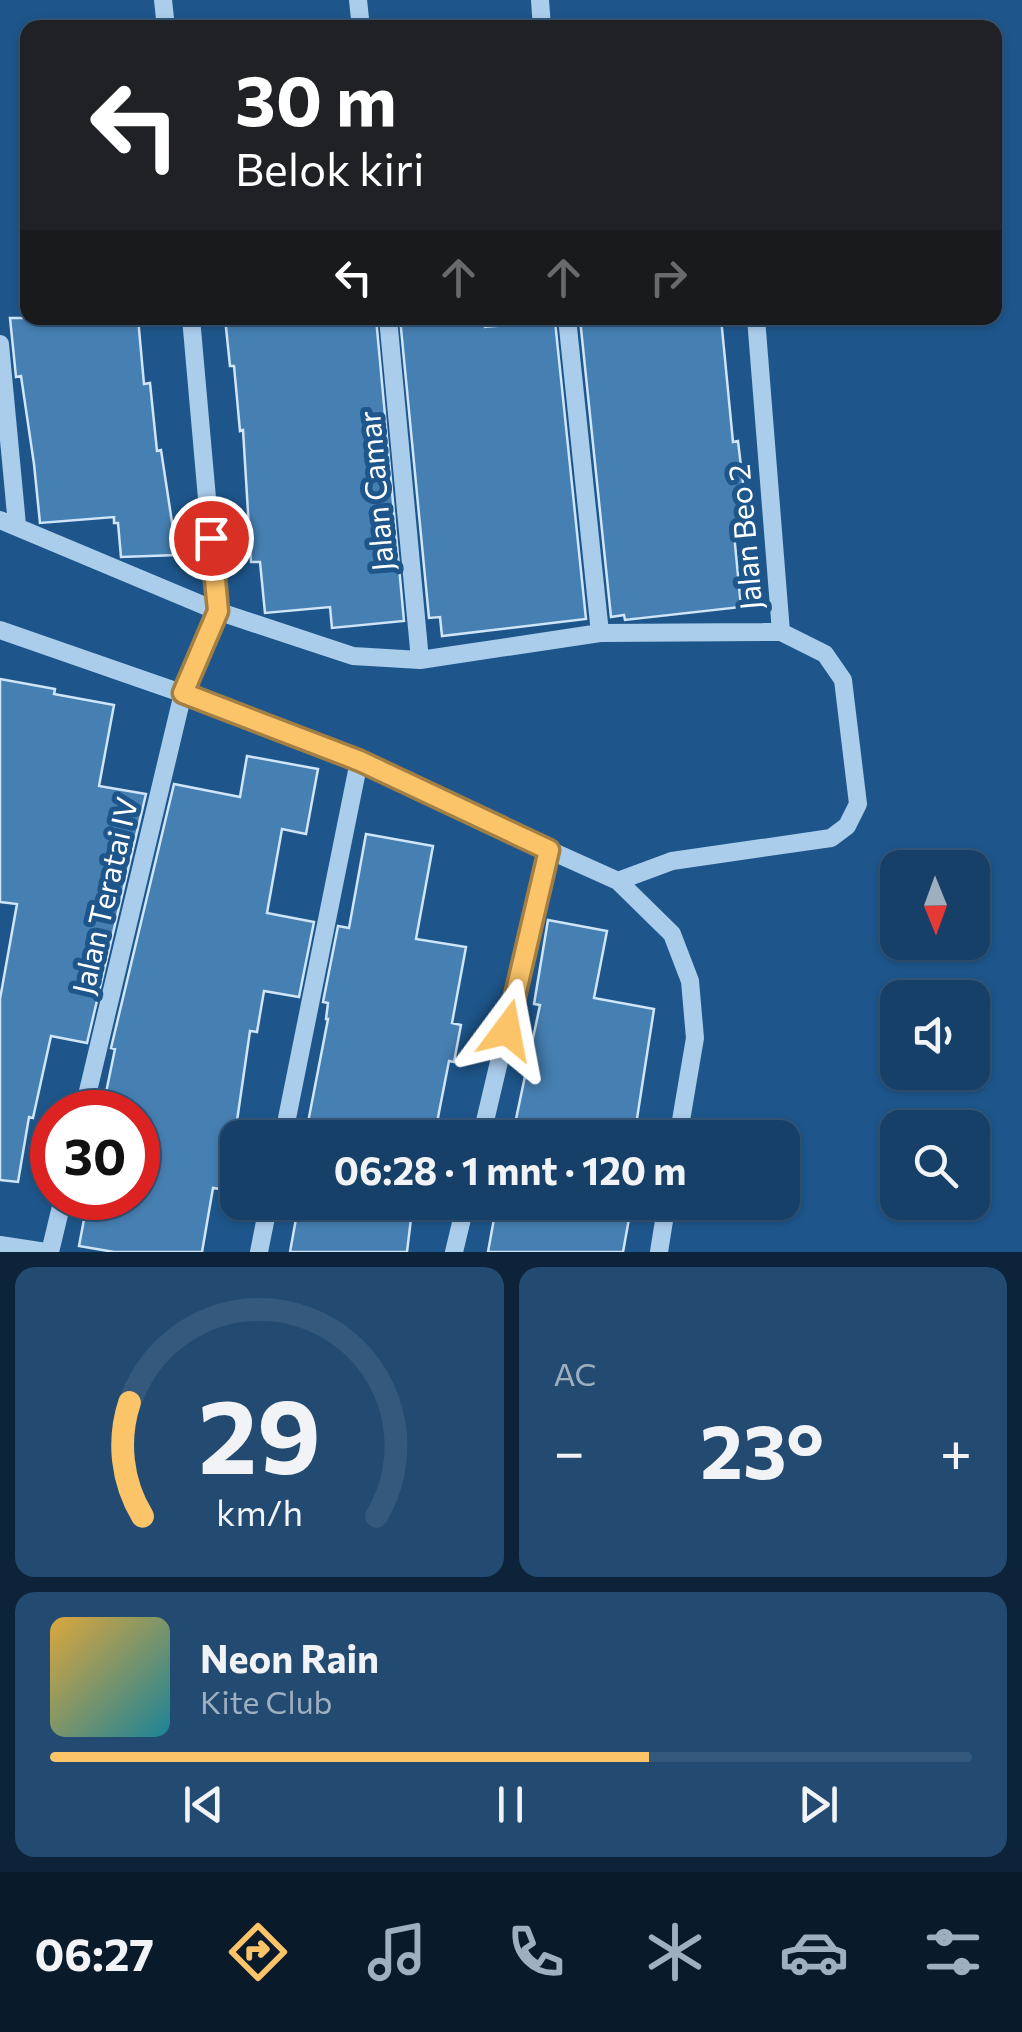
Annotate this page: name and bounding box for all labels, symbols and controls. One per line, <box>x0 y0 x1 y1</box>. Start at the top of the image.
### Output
text: 30 m <box>235 55 397 140</box>
icon: left <box>70 60 200 190</box>
text: Belok kiri <box>235 140 425 195</box>
icon: left <box>326 250 381 305</box>
icon: ahead <box>431 250 486 305</box>
icon: ahead <box>536 250 591 305</box>
icon: right <box>641 250 696 305</box>
street label: Jalan Camar <box>349 410 400 573</box>
street label: Jalan Beo 2 <box>719 463 768 612</box>
pin <box>169 496 254 581</box>
icon: arrive <box>184 511 239 566</box>
street label: Jalan Teratai IV <box>63 793 144 998</box>
north arrow <box>880 850 990 960</box>
map controls <box>880 850 990 1220</box>
position arrow <box>455 978 559 1082</box>
button: sound <box>880 980 990 1090</box>
speed limit sign: 30 <box>30 1090 160 1220</box>
button: search <box>880 1110 990 1220</box>
text: 06:28 · 1 mnt · 120 m <box>334 1146 686 1193</box>
text: AC <box>554 1353 597 1393</box>
text: 29 <box>198 1368 321 1495</box>
text: 23° <box>700 1403 824 1494</box>
text: − <box>554 1416 585 1483</box>
text: + <box>940 1416 972 1483</box>
text: km/h <box>216 1490 303 1533</box>
text: Neon Rain <box>200 1634 379 1681</box>
text: Kite Club <box>200 1681 332 1721</box>
icon: previous <box>176 1777 231 1832</box>
icon: pause <box>483 1777 538 1832</box>
icon: next <box>791 1777 846 1832</box>
icon: directions <box>223 1917 293 1987</box>
icon: music <box>362 1917 432 1987</box>
icon: phone <box>501 1917 571 1987</box>
icon: climate <box>640 1917 710 1987</box>
icon: car <box>779 1917 849 1987</box>
icon: filters <box>918 1917 988 1987</box>
text: 06:27 <box>34 1925 154 1980</box>

